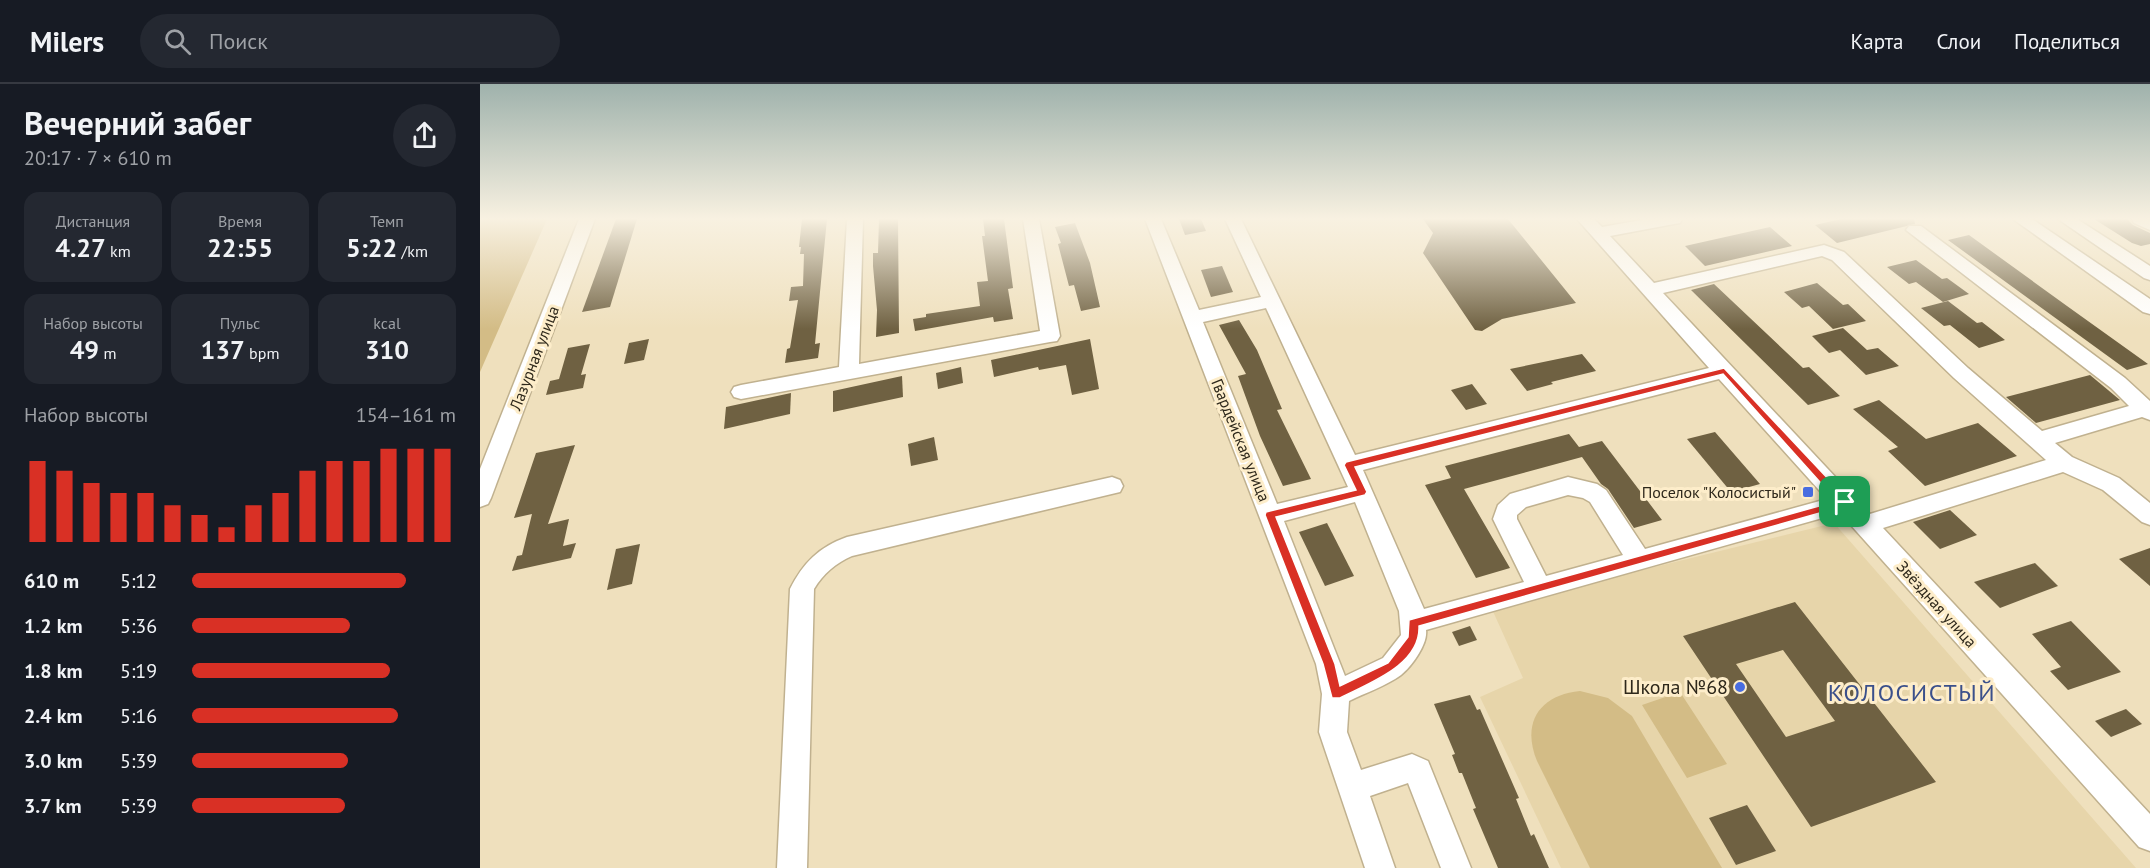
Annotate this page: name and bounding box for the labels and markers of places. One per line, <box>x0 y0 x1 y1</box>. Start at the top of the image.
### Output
pin <box>1819 476 1870 527</box>
place label: Поселок "Колосистый" <box>1642 482 1796 502</box>
marker: Поселок "Колосистый" <box>1801 485 1815 499</box>
place label: Школа №68 <box>1623 674 1728 700</box>
marker: Школа №68 <box>1733 680 1747 694</box>

